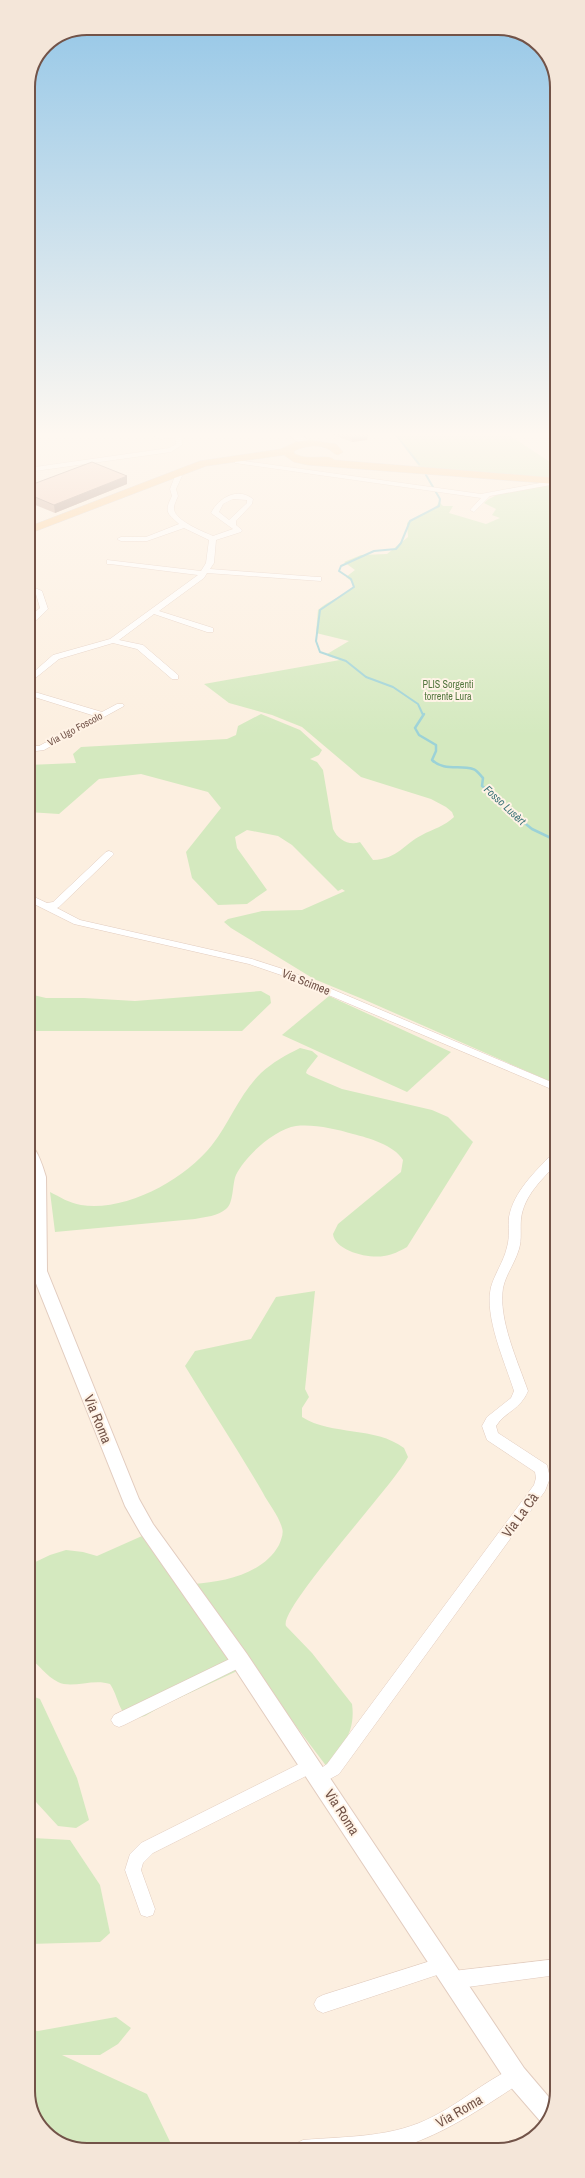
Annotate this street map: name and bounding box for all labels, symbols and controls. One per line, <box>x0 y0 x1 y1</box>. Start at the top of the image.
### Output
park label: PLIS Sorgenti torrente Lura <box>422 678 474 703</box>
street label: Via Ugo Foscolo <box>45 709 105 749</box>
water label: Fosso Lusèrt <box>481 782 529 828</box>
street label: Via Scimee <box>279 965 333 999</box>
street label: Via Roma <box>80 1392 116 1447</box>
street label: Via La Cà <box>498 1489 543 1541</box>
street label: Via Roma <box>321 1786 364 1839</box>
street label: Via Roma <box>432 2090 486 2132</box>

